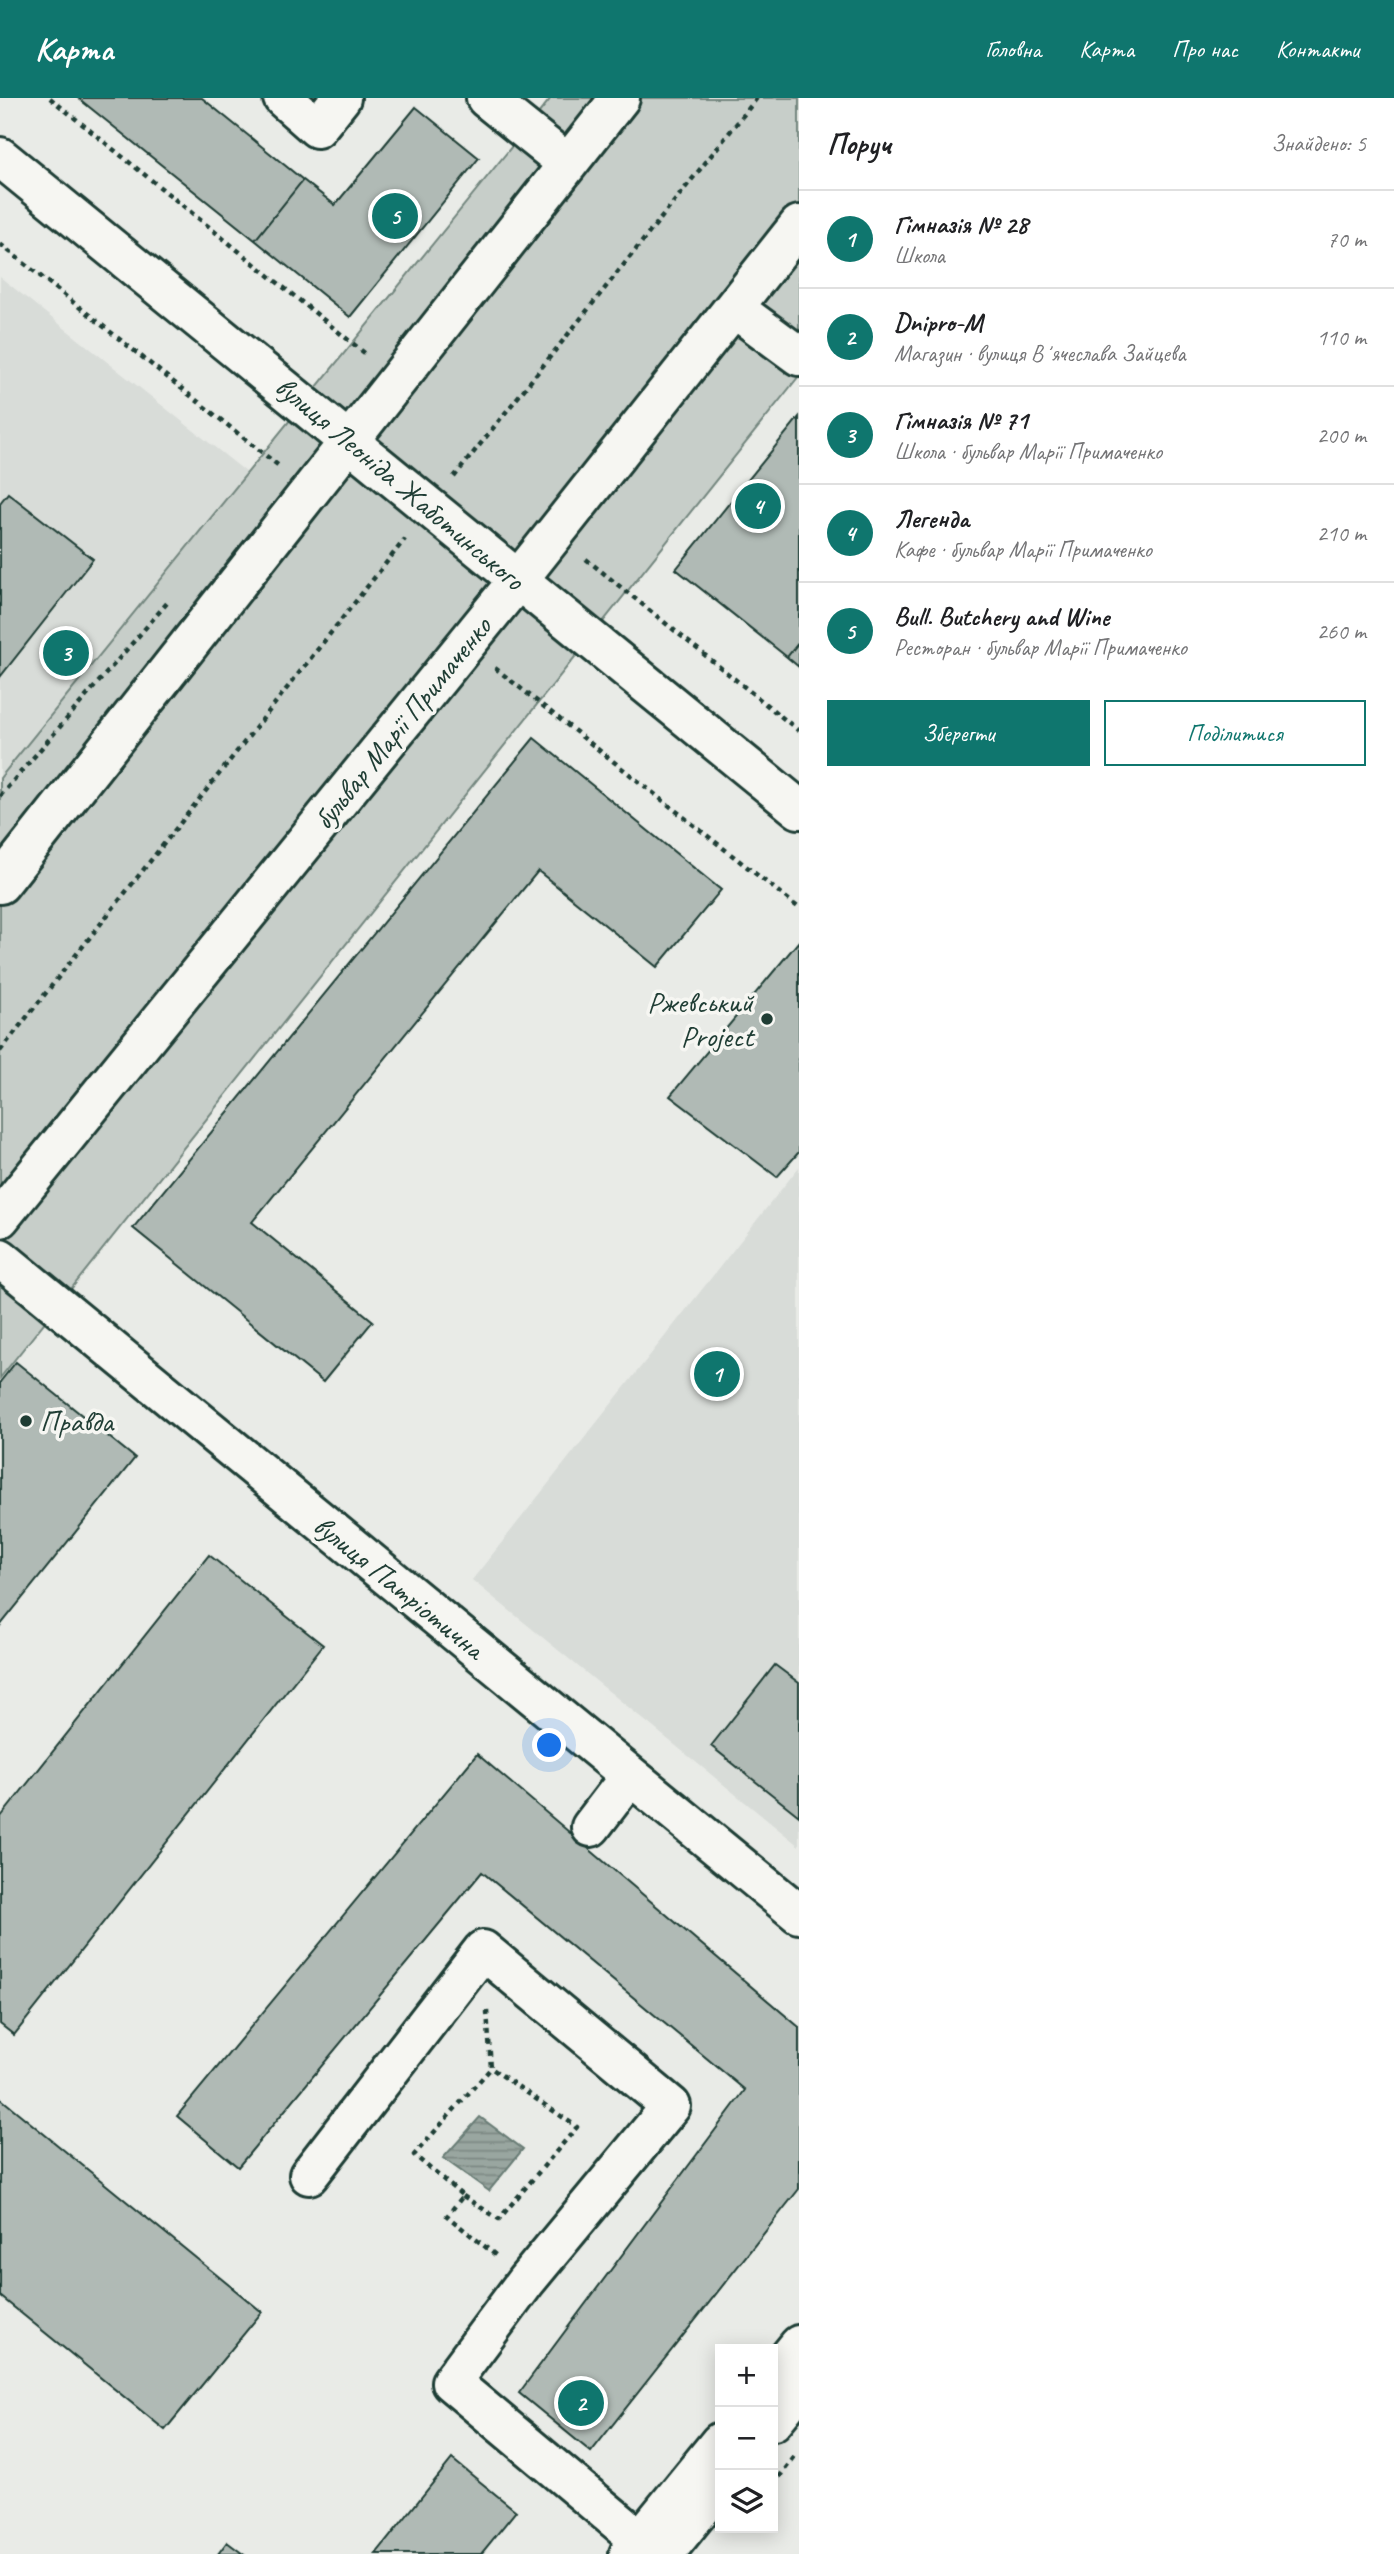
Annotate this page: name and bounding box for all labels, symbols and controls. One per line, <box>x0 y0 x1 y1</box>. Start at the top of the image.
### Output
text: Карта <box>35 28 114 70</box>
text: Головна <box>985 34 1041 64</box>
text: Карта <box>1079 34 1134 64</box>
text: Про нас <box>1172 34 1238 64</box>
text: Контакти <box>1276 34 1359 64</box>
text: Поруч <box>827 125 891 163</box>
text: Знайдено: 5 <box>1271 129 1366 158</box>
pin: 5 <box>372 190 418 242</box>
text: Гімназія № 28 <box>894 208 1028 241</box>
text: 1 <box>845 225 855 254</box>
text: 70 m <box>1327 225 1366 254</box>
text: Школа <box>894 241 945 270</box>
text: Dnipro-M <box>894 306 982 339</box>
text: 2 <box>845 323 855 352</box>
text: 110 m <box>1317 323 1366 352</box>
text: Магазин · вулиця Вʼячеслава Зайцева <box>894 339 1186 368</box>
street label: вулиця Леоніда Жаботинського <box>268 368 533 599</box>
text: Гімназія № 71 <box>894 404 1028 437</box>
text: 3 <box>845 421 855 450</box>
text: 200 m <box>1317 421 1366 450</box>
text: Школа · бульвар Марії Примаченко <box>894 437 1162 466</box>
pin: 4 <box>735 480 781 532</box>
text: Легенда <box>894 502 969 535</box>
text: 4 <box>845 519 855 548</box>
text: 210 m <box>1317 519 1366 548</box>
text: Кафе · бульвар Марії Примаченко <box>894 535 1152 564</box>
text: Bull. Butchery and Wine <box>894 600 1109 633</box>
street label: бульвар Марії Примаченко <box>304 608 500 837</box>
text: 5 <box>845 617 855 646</box>
text: 260 m <box>1317 617 1366 646</box>
pin: 3 <box>43 627 89 679</box>
text: Ресторан · бульвар Марії Примаченко <box>894 633 1187 662</box>
button: Зберегти <box>827 700 1090 766</box>
button: Поділитися <box>1104 700 1366 766</box>
place label: Ржевський Project <box>647 983 756 1055</box>
marker: Ржевський Project <box>759 1011 775 1027</box>
pin: 1 <box>694 1348 740 1400</box>
place label: Правда <box>40 1402 115 1440</box>
marker: Правда <box>18 1413 34 1429</box>
street label: вулиця Патріотична <box>306 1506 494 1669</box>
your location <box>532 1728 566 1762</box>
map controls <box>715 2344 778 2533</box>
button: + <box>715 2344 778 2407</box>
pin: 2 <box>558 2377 604 2429</box>
button: − <box>715 2407 778 2470</box>
button: layers <box>715 2470 778 2533</box>

